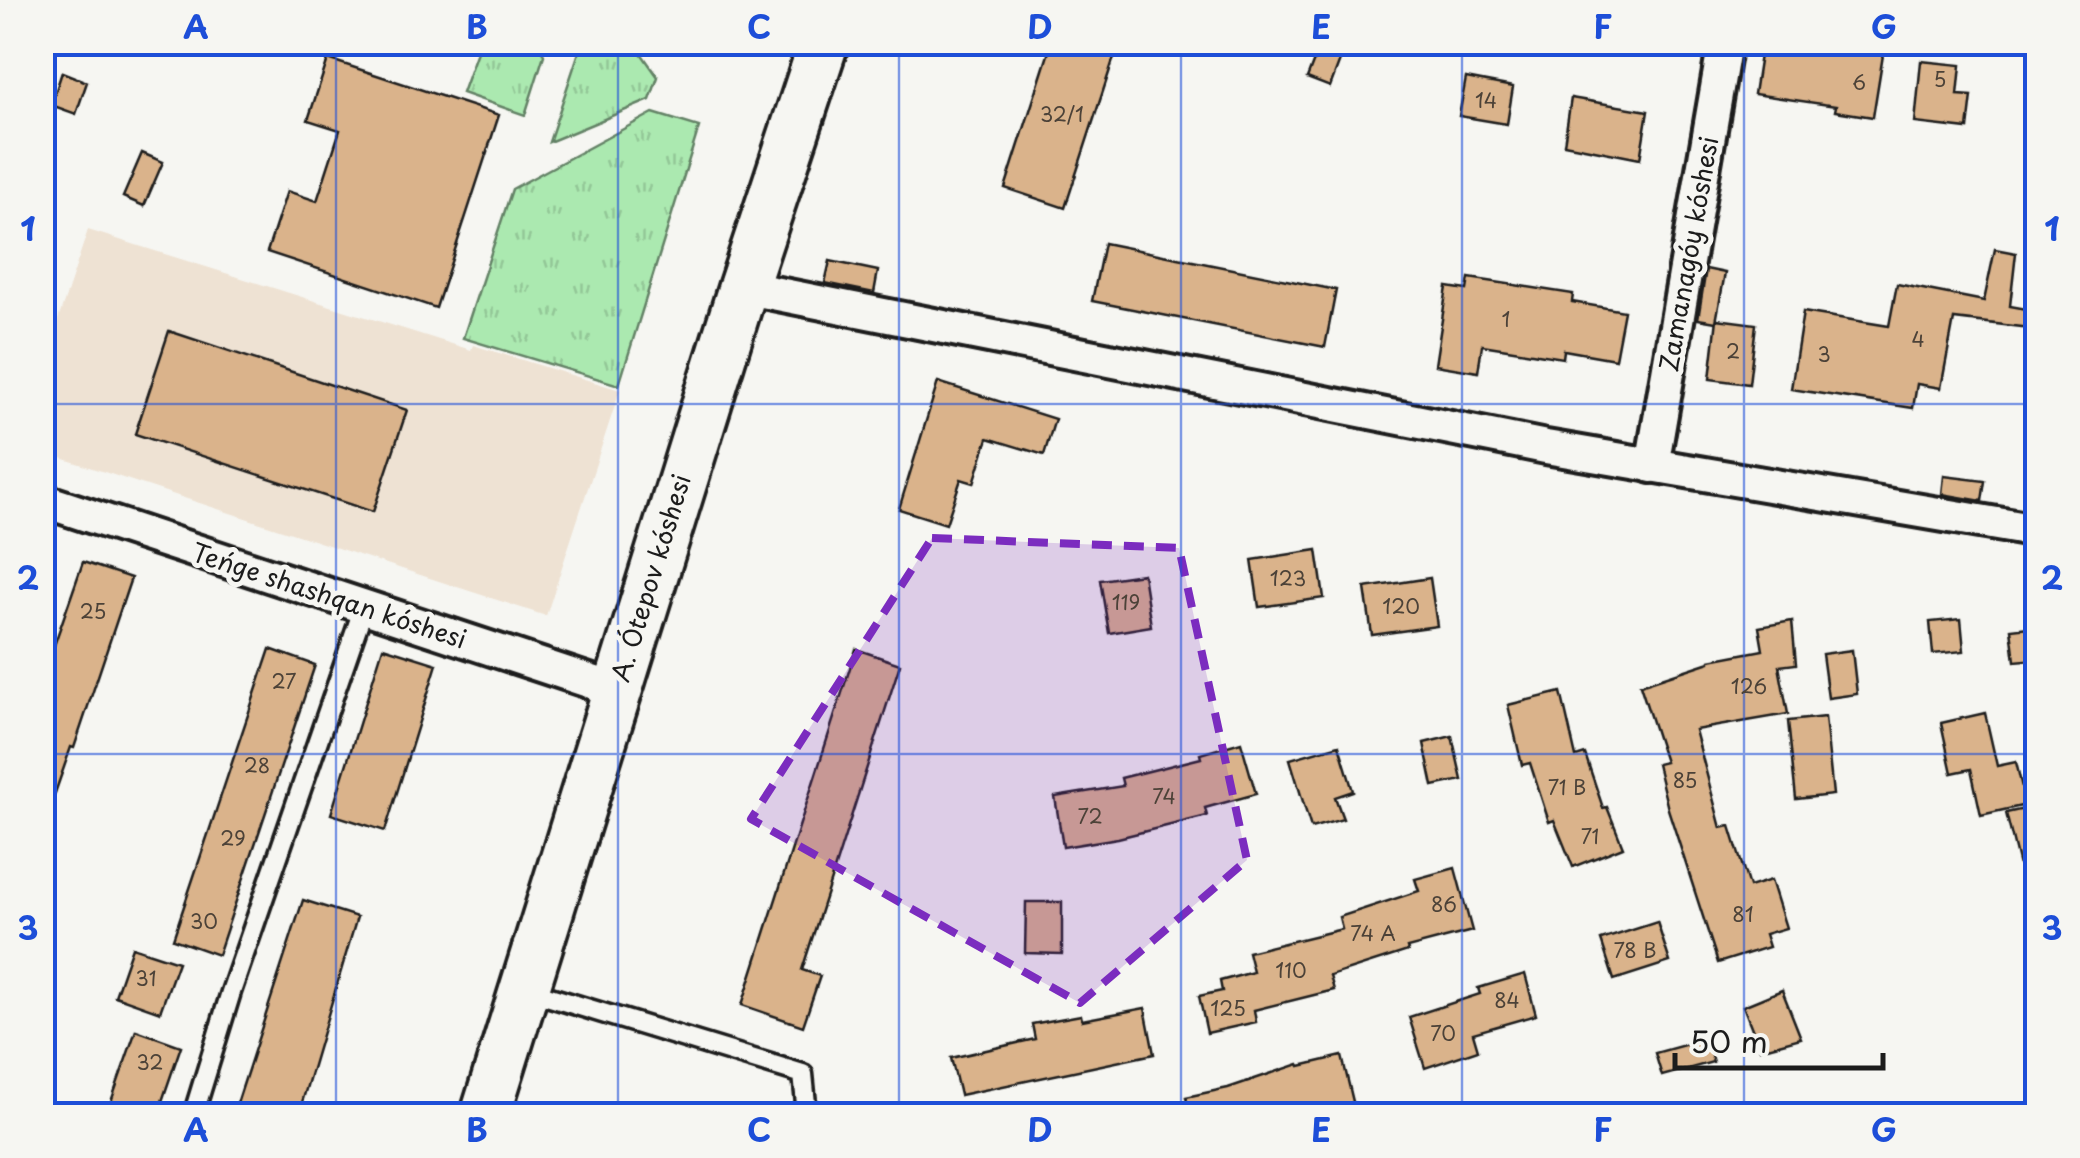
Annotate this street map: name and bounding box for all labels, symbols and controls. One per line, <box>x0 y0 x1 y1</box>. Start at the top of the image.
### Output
text: A <box>183 2 209 50</box>
text: B <box>466 2 488 50</box>
text: C <box>747 2 771 50</box>
text: D <box>1027 2 1053 50</box>
text: E <box>1311 2 1331 50</box>
text: F <box>1594 2 1612 50</box>
text: G <box>1871 2 1897 50</box>
house number: 5 <box>1934 64 1946 94</box>
house number: 6 <box>1852 67 1866 97</box>
house number: 14 <box>1475 85 1497 115</box>
house number: 32/1 <box>1040 99 1084 129</box>
street label: Zamanagóy kóshesi <box>1649 133 1727 374</box>
text: 1 <box>20 204 36 252</box>
text: 1 <box>2044 204 2060 252</box>
house number: 1 <box>1502 304 1510 334</box>
house number: 4 <box>1911 324 1925 354</box>
house number: 2 <box>1726 336 1740 366</box>
house number: 3 <box>1817 339 1831 369</box>
street label: A. Ótepov kóshesi <box>600 469 700 686</box>
street label: Teńge shashqan kóshesi <box>187 533 472 657</box>
text: 2 <box>17 553 39 601</box>
text: 2 <box>2041 553 2063 601</box>
house number: 123 <box>1270 563 1306 593</box>
house number: 119 <box>1112 587 1140 617</box>
house number: 120 <box>1382 591 1420 621</box>
house number: 25 <box>80 596 106 626</box>
house number: 27 <box>272 666 296 696</box>
house number: 126 <box>1731 671 1767 701</box>
house number: 28 <box>244 750 270 780</box>
house number: 85 <box>1673 765 1697 795</box>
house number: 71 В <box>1548 772 1586 802</box>
house number: 74 <box>1152 781 1176 811</box>
house number: 72 <box>1077 801 1103 831</box>
house number: 71 <box>1581 821 1599 851</box>
house number: 29 <box>220 823 246 853</box>
house number: 86 <box>1431 889 1457 919</box>
house number: 81 <box>1732 899 1754 929</box>
text: 3 <box>18 903 38 951</box>
text: 3 <box>2042 903 2062 951</box>
house number: 30 <box>190 906 218 936</box>
house number: 74 А <box>1350 918 1396 948</box>
house number: 78 В <box>1613 935 1657 965</box>
house number: 110 <box>1275 955 1307 985</box>
house number: 31 <box>136 963 156 993</box>
house number: 84 <box>1494 985 1520 1015</box>
house number: 125 <box>1210 993 1246 1023</box>
scale bar <box>1675 1008 1882 1070</box>
house number: 70 <box>1430 1018 1456 1048</box>
text: 50 m <box>1690 1018 1768 1063</box>
house number: 32 <box>137 1047 163 1077</box>
text: A <box>183 1105 209 1153</box>
text: B <box>466 1105 488 1153</box>
text: C <box>747 1105 771 1153</box>
text: D <box>1027 1105 1053 1153</box>
text: E <box>1311 1105 1331 1153</box>
text: F <box>1594 1105 1612 1153</box>
text: G <box>1871 1105 1897 1153</box>

